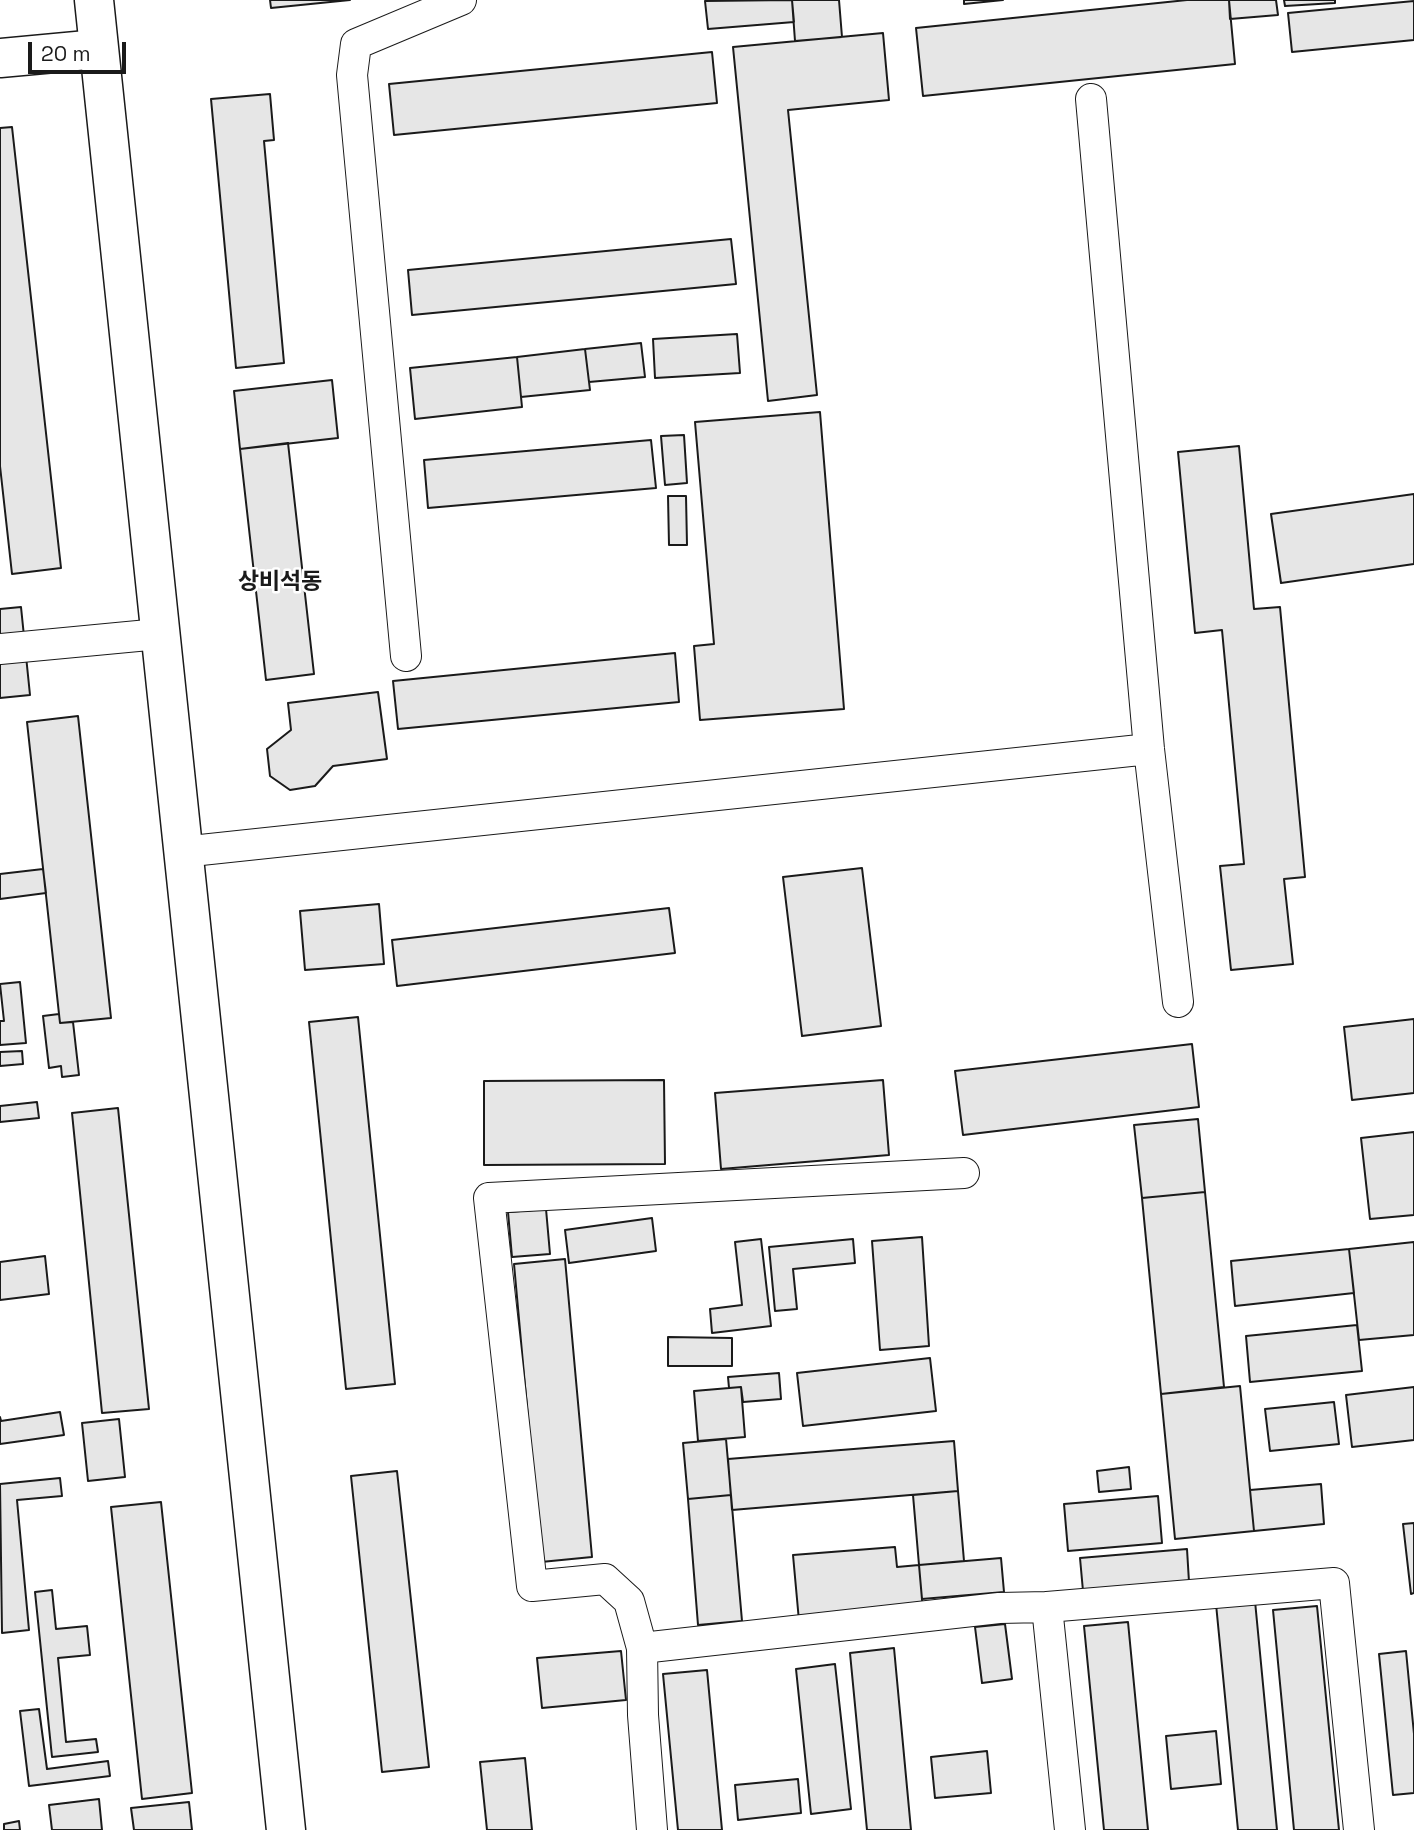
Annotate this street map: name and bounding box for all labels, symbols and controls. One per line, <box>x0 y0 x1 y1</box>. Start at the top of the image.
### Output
scale bar <box>32 28 130 72</box>
text: 20 m <box>41 40 91 67</box>
district label: 상비석동 <box>238 569 322 597</box>

